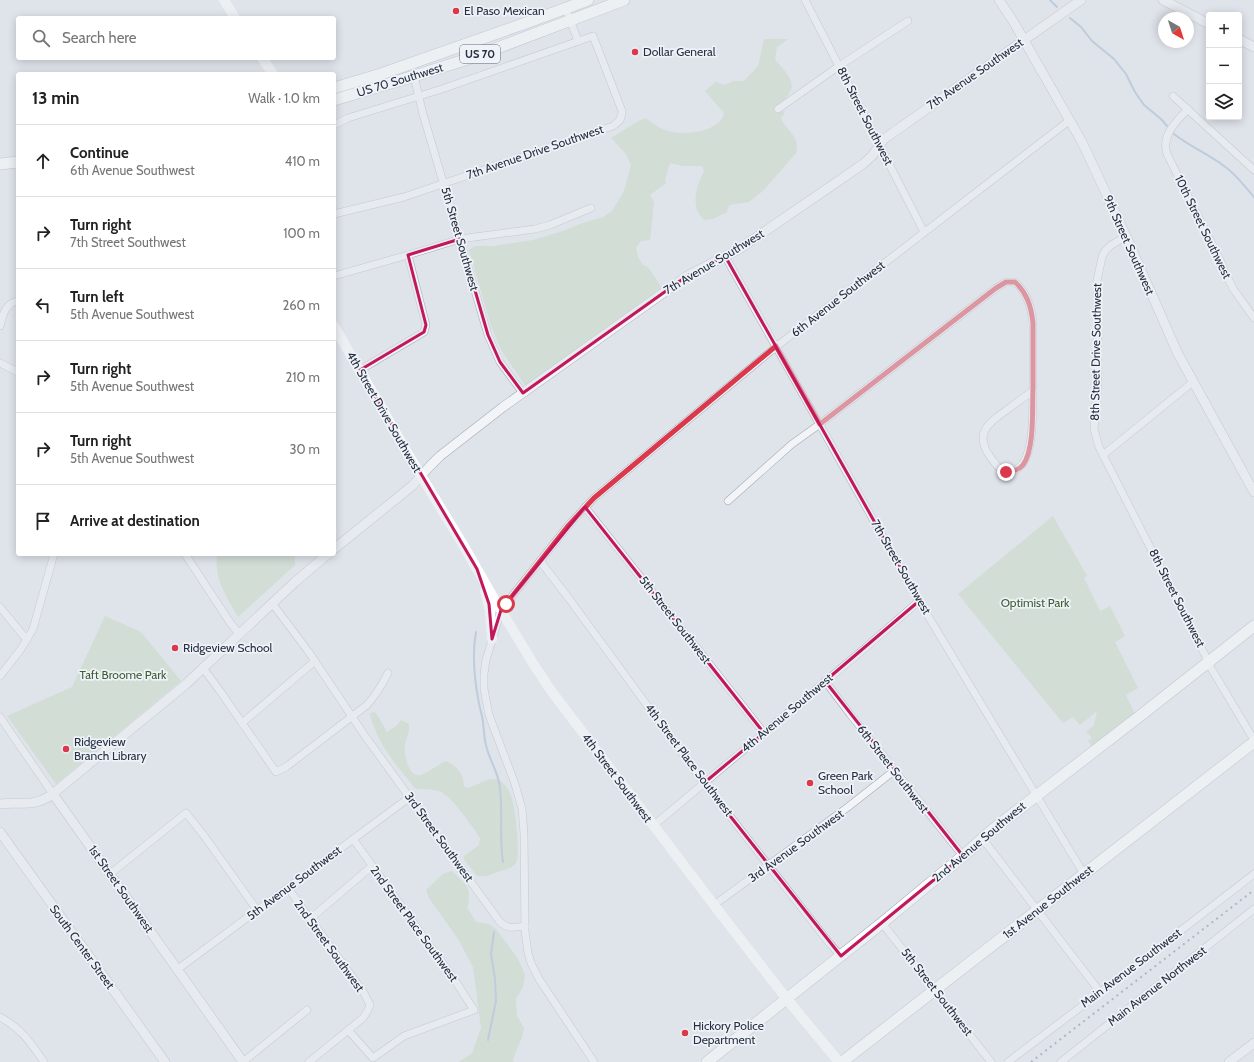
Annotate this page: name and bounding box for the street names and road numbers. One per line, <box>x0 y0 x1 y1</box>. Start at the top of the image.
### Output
street label: 7th Avenue Southwest <box>924 35 1026 112</box>
road number: US 70 <box>460 45 500 63</box>
street label: US 70 Southwest <box>355 59 445 100</box>
street label: 8th Street Southwest <box>834 64 897 167</box>
street label: 7th Avenue Drive Southwest <box>464 121 605 182</box>
street label: 10th Street Southwest <box>1172 173 1235 281</box>
street label: 5th Street Southwest <box>438 185 482 293</box>
street label: 9th Street Southwest <box>1101 193 1158 297</box>
street label: 7th Avenue Southwest <box>661 226 767 297</box>
street label: 6th Avenue Southwest <box>788 257 888 340</box>
street label: 8th Street Drive Southwest <box>1087 283 1104 421</box>
street label: 4th Street Drive Southwest <box>344 348 425 475</box>
street label: 7th Street Southwest <box>868 517 935 617</box>
street label: 8th Street Southwest <box>1146 546 1209 649</box>
street label: 5th Street Southwest <box>636 573 714 667</box>
street label: 4th Avenue Southwest <box>738 670 836 755</box>
street label: 4th Street Place Southwest <box>642 700 737 819</box>
street label: 6th Street Southwest <box>854 722 932 816</box>
street label: 4th Street Southwest <box>579 730 656 825</box>
street label: 3rd Street Southwest <box>402 789 477 884</box>
street label: 2nd Avenue Southwest <box>929 798 1028 885</box>
street label: 3rd Avenue Southwest <box>745 806 846 885</box>
street label: 1st Street Southwest <box>86 842 157 935</box>
street label: 5th Avenue Southwest <box>243 842 344 923</box>
street label: 1st Avenue Southwest <box>1000 862 1096 942</box>
street label: 2nd Street Place Southwest <box>367 863 462 985</box>
street label: 2nd Street Southwest <box>291 897 368 995</box>
street label: South Center Street <box>47 902 118 992</box>
street label: Main Avenue Southwest <box>1077 925 1184 1010</box>
street label: Main Avenue Northwest <box>1104 942 1209 1029</box>
street label: 5th Street Southwest <box>898 945 976 1039</box>

